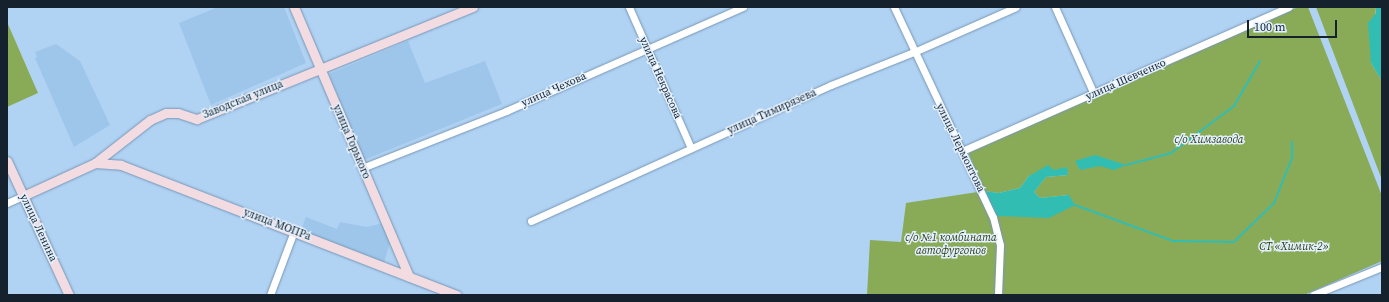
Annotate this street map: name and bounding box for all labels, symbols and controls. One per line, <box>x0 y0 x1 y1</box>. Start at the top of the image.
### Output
scale bar <box>1249 12 1339 38</box>
text: 100 m <box>1254 19 1286 35</box>
street label: улица Некрасова <box>636 35 684 121</box>
street label: улица Шевченко <box>1084 56 1168 104</box>
street label: улица Чехова <box>520 70 588 110</box>
street label: Заводская улица <box>201 78 285 122</box>
street label: улица Тимирязева <box>725 86 819 138</box>
street label: улица Лермонтова <box>933 102 987 194</box>
street label: улица Горького <box>329 103 373 181</box>
park label: с/о Химзавода <box>1175 133 1243 147</box>
street label: улица Ленина <box>17 192 59 264</box>
street label: улица МОПРа <box>241 206 313 244</box>
park label: с/о №1 комбината автофургонов <box>905 232 997 258</box>
park label: СТ «Химик-2» <box>1259 240 1329 254</box>

